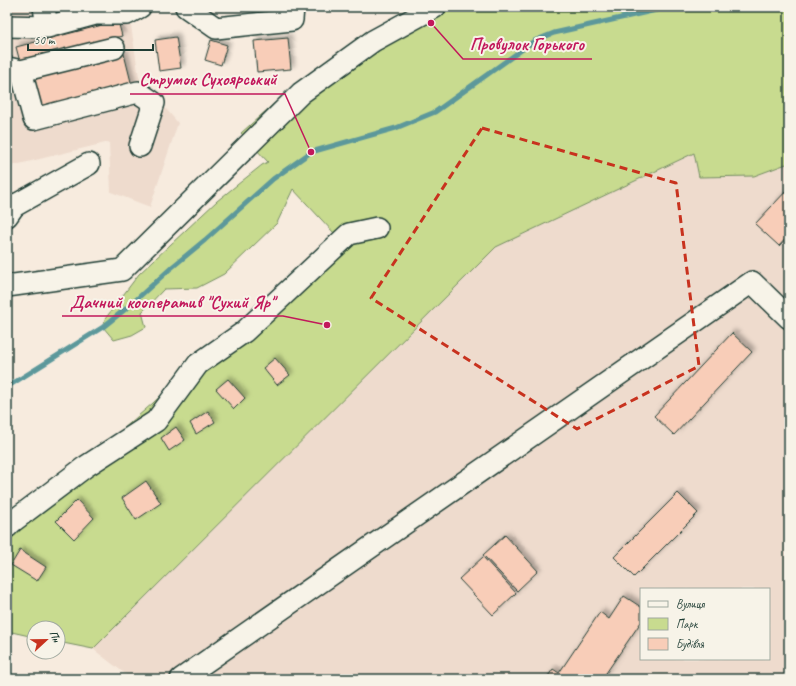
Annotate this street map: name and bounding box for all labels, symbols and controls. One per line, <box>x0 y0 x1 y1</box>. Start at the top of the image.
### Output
scale bar <box>28 26 153 52</box>
callout: Провулок Горького <box>463 29 592 59</box>
text: 50 m <box>34 32 56 48</box>
text: Провулок Горького <box>470 33 585 55</box>
callout: Струмок Сухоярський <box>130 64 285 94</box>
text: Струмок Сухоярський <box>139 68 278 90</box>
callout: Дачний кооператив "Сухий Яр" <box>62 286 283 316</box>
text: Дачний кооператив "Сухий Яр" <box>70 291 278 313</box>
legend <box>640 588 770 660</box>
text: Вулиця <box>676 596 705 612</box>
text: Парк <box>676 616 699 632</box>
north arrow <box>26 620 66 660</box>
text: Пн <box>47 628 64 645</box>
text: Будівля <box>676 636 705 652</box>

